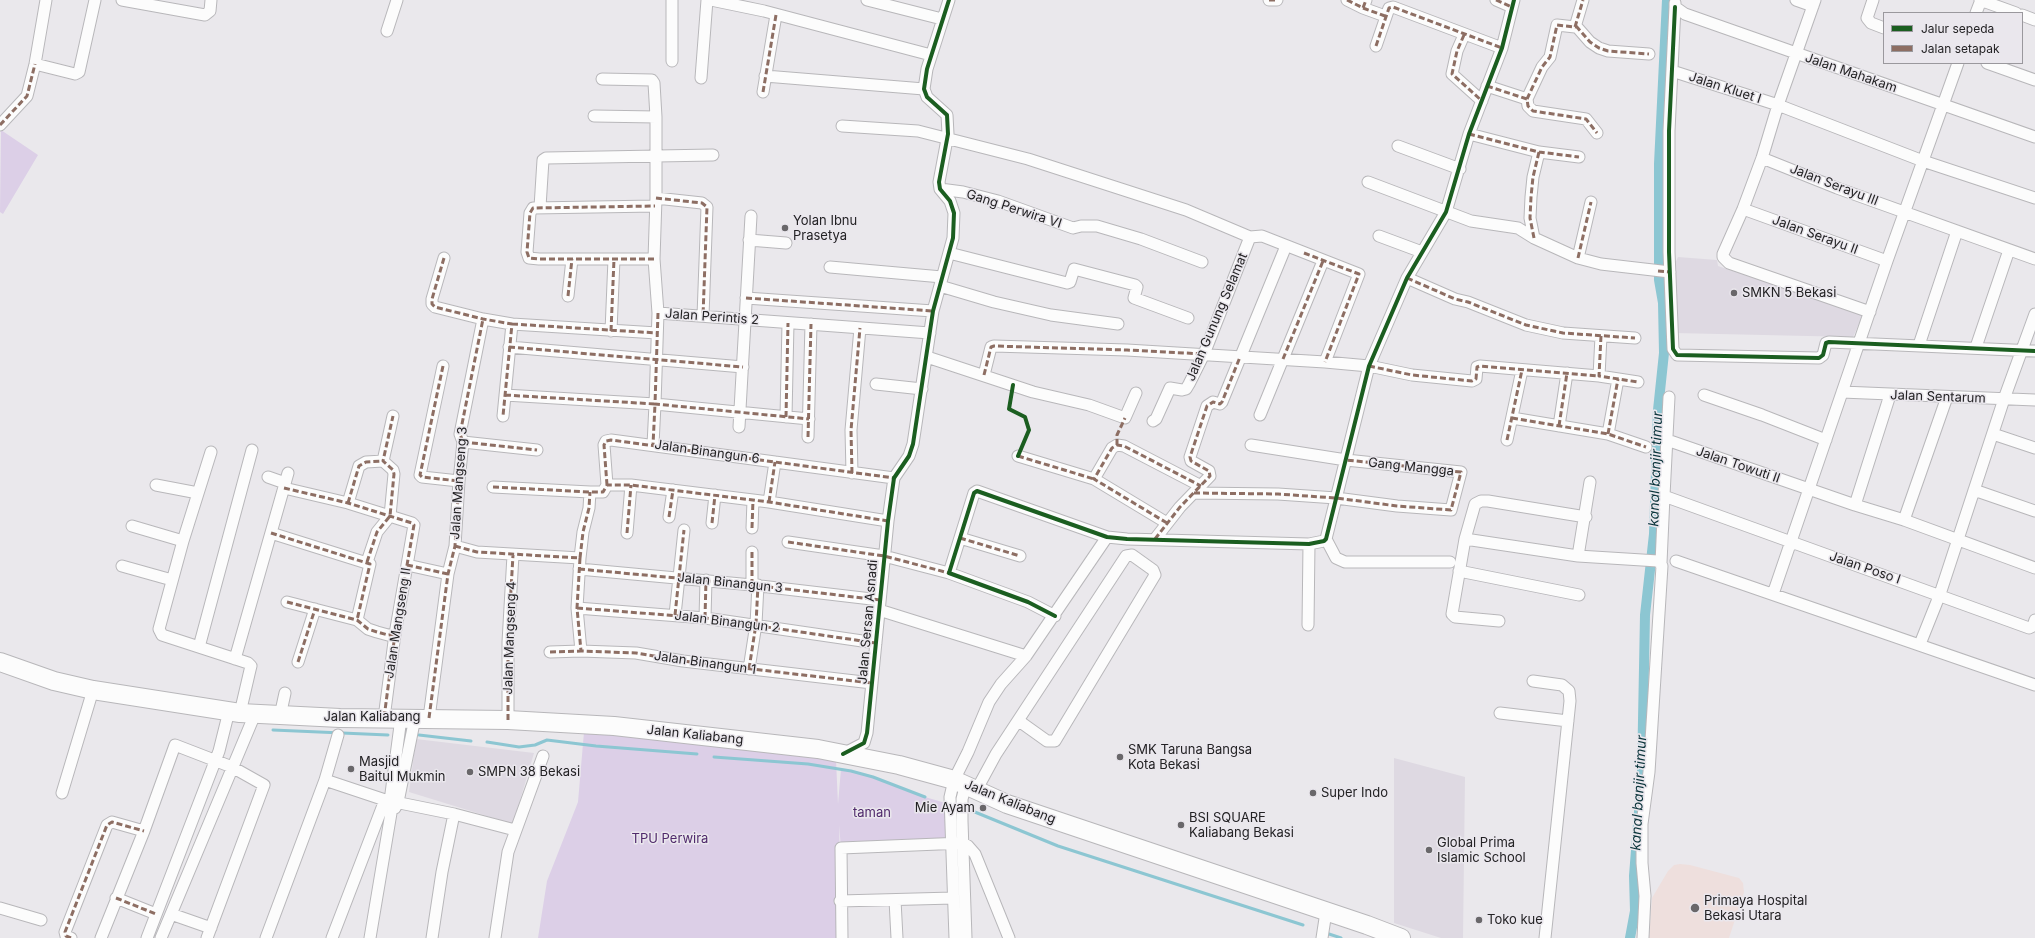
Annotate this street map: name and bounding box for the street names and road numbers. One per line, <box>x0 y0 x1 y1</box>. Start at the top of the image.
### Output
street label: Jalan Mahakam <box>1803 50 1899 96</box>
street label: Jalan Kluet I <box>1687 69 1763 107</box>
street label: Jalan Serayu III <box>1788 161 1880 209</box>
street label: Gang Perwira VI <box>964 186 1064 232</box>
street label: Jalan Serayu II <box>1770 212 1860 258</box>
street label: Jalan Gunung Selamat <box>1183 250 1251 384</box>
street label: Jalan Perintis 2 <box>665 306 759 328</box>
street label: Jalan Sentarum <box>1890 388 1986 406</box>
street label: Jalan Mangseng 3 <box>447 426 471 540</box>
street label: Jalan Binangun 6 <box>653 437 761 467</box>
street label: Jalan Towuti II <box>1694 443 1782 487</box>
street label: Gang Mangga <box>1367 455 1455 479</box>
street label: Jalan Poso I <box>1827 549 1903 587</box>
street label: Jalan Sersan Asnadi <box>855 559 881 685</box>
street label: Jalan Mangseng II <box>382 567 414 679</box>
street label: Jalan Binangun 3 <box>677 570 783 596</box>
street label: Jalan Mangseng 4 <box>500 581 520 695</box>
street label: Jalan Binangun 2 <box>674 608 780 636</box>
street label: Jalan Binangun 1 <box>653 648 757 678</box>
street label: Jalan Kaliabang <box>323 709 421 725</box>
street label: Jalan Kaliabang <box>646 722 744 748</box>
street label: Jalan Kaliabang <box>962 777 1058 827</box>

